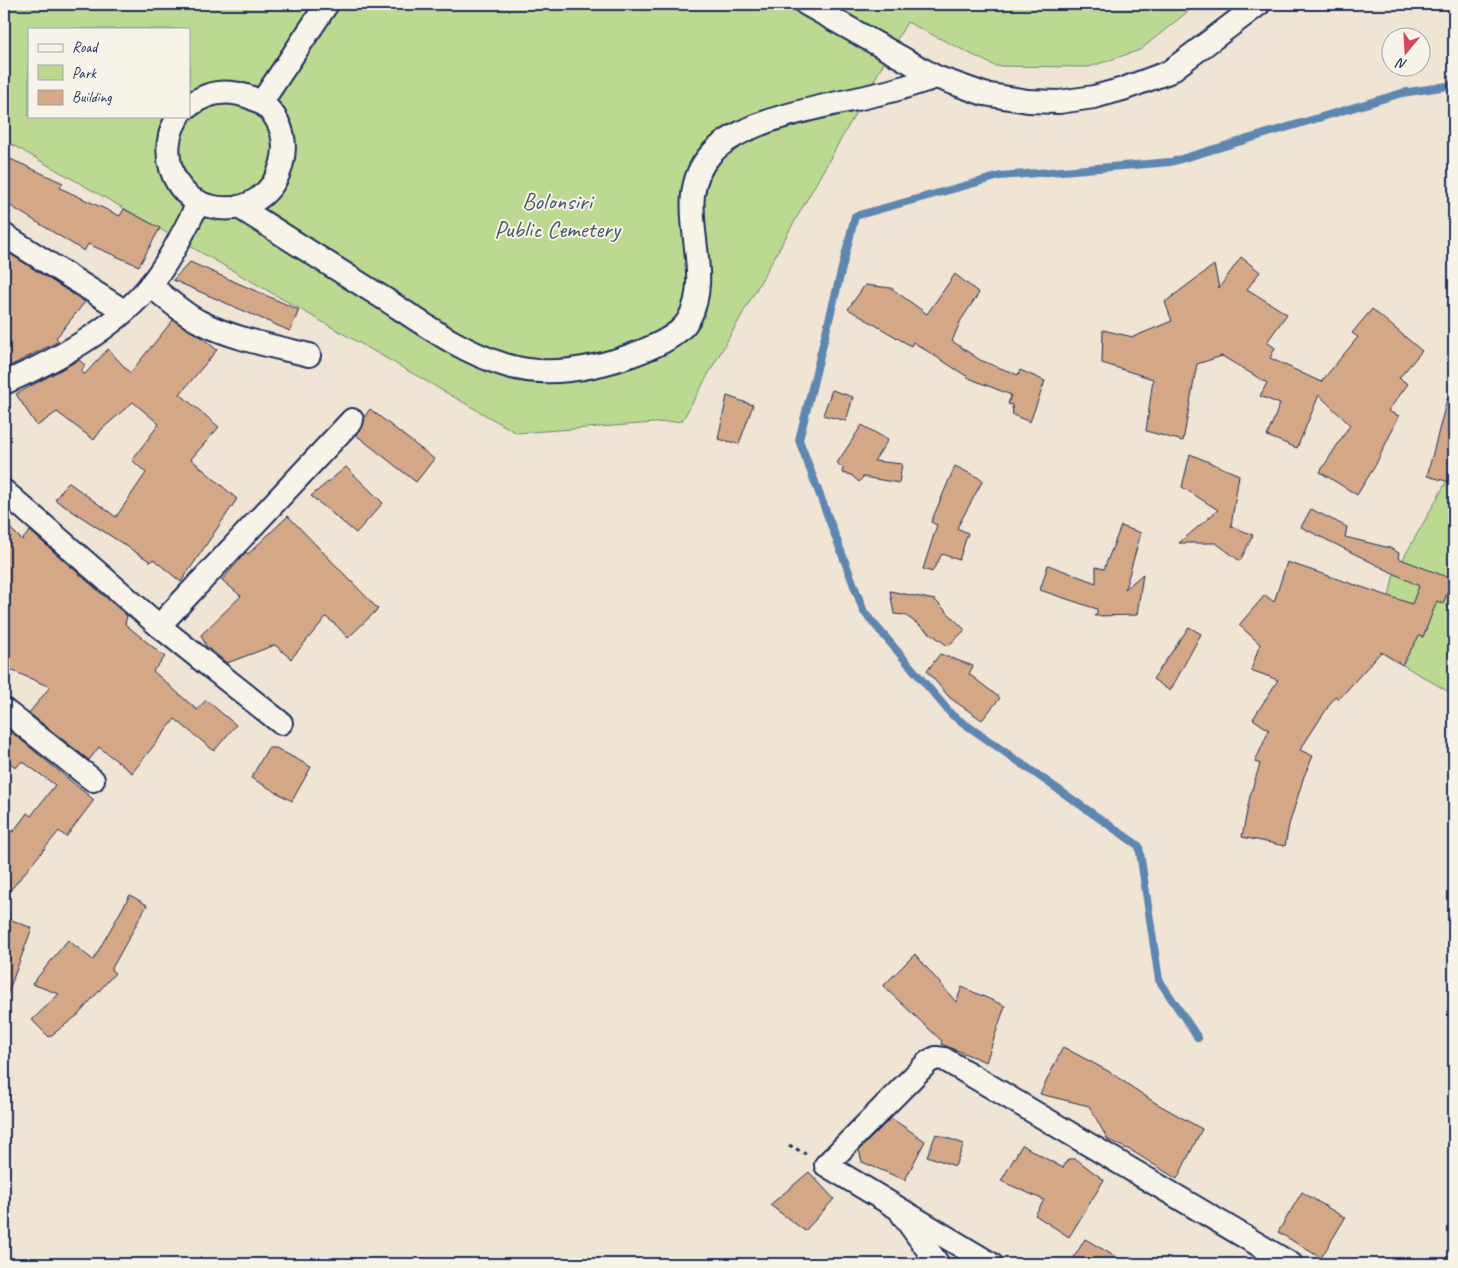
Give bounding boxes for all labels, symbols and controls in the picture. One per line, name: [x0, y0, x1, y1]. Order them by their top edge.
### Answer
legend: [28, 28, 190, 118]
north arrow: [1380, 28, 1430, 78]
text: Road: [72, 38, 99, 57]
text: N: [1393, 54, 1409, 73]
text: Park: [72, 64, 97, 83]
text: Building: [72, 88, 112, 107]
park label: Bolonsiri Public Cemetery: [494, 186, 622, 244]

